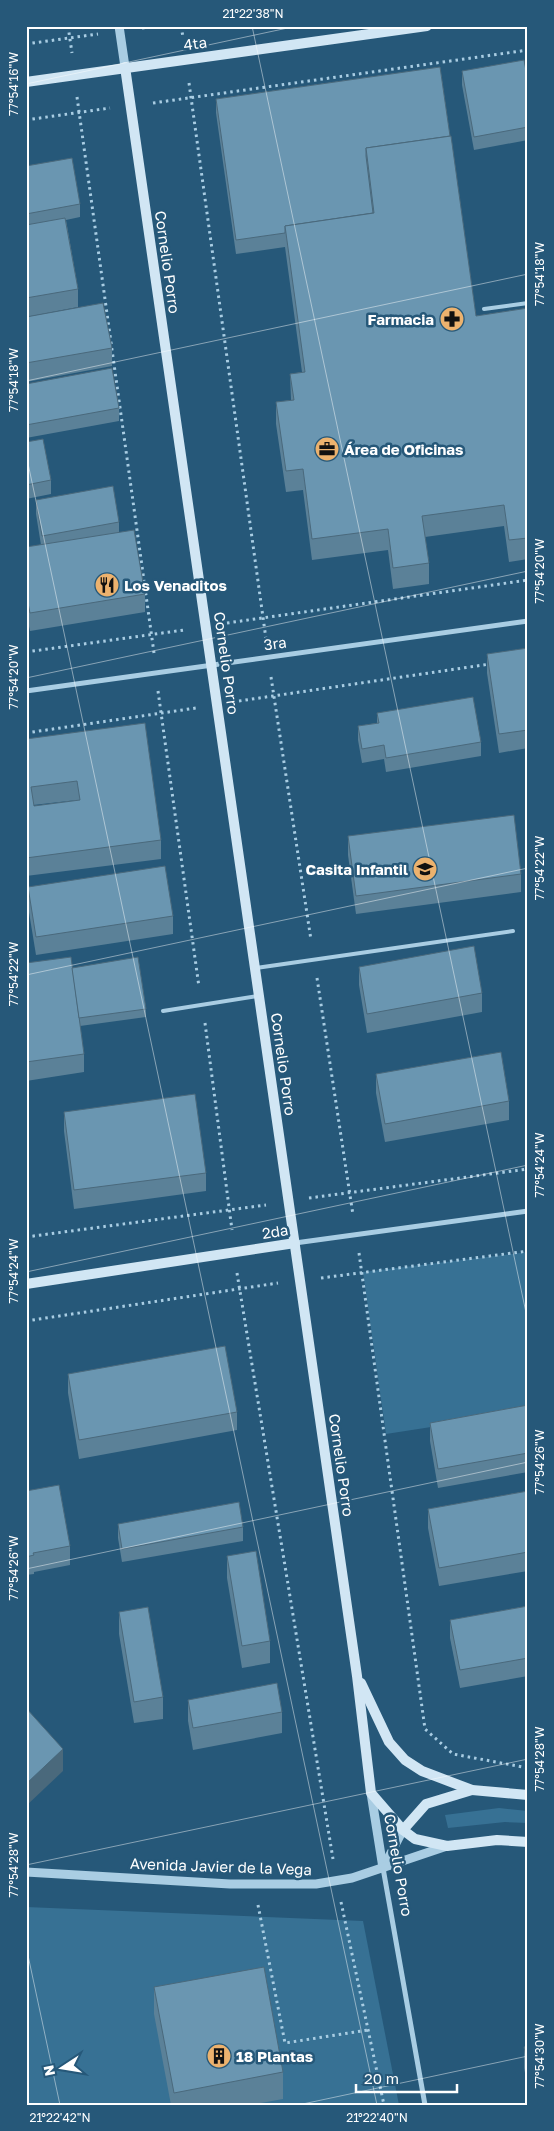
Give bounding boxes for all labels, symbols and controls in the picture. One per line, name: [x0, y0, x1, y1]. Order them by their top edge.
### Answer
text: 21°22'38"N: [222, 6, 284, 21]
street label: 4ta: [182, 32, 208, 54]
text: 77°54'16"W: [6, 52, 21, 116]
street label: Cornelio Porro: [152, 209, 184, 315]
text: 77°54'18"W: [532, 242, 547, 306]
pharmacy icon: Farmacia: [439, 306, 465, 332]
place label: Farmacia: [368, 310, 434, 328]
text: 77°54'18"W: [6, 348, 21, 412]
office icon: Área de Oficinas: [314, 436, 340, 462]
place label: Área de Oficinas: [344, 440, 463, 458]
text: 77°54'20"W: [532, 538, 547, 604]
restaurant icon: Los Venaditos: [94, 572, 120, 598]
place label: Los Venaditos: [124, 576, 227, 594]
street label: Cornelio Porro: [211, 610, 243, 716]
street label: 3ra: [262, 632, 288, 654]
text: 77°54'20"W: [6, 644, 21, 710]
text: 77°54'22"W: [532, 835, 547, 900]
school or university icon: Casita Infantil: [412, 856, 438, 882]
place label: Casita Infantil: [305, 860, 408, 878]
text: 77°54'22"W: [6, 941, 21, 1006]
street label: Cornelio Porro: [268, 1011, 300, 1117]
text: 77°54'24"W: [532, 1132, 547, 1198]
street label: 2da: [261, 1220, 289, 1242]
text: 77°54'24"W: [6, 1238, 21, 1304]
street label: Cornelio Porro: [326, 1412, 358, 1518]
text: 77°54'26"W: [532, 1429, 547, 1494]
text: 77°54'26"W: [6, 1535, 21, 1600]
text: 77°54'28"W: [532, 1726, 547, 1792]
street label: Cornelio Porro: [381, 1812, 417, 1918]
text: 77°54'28"W: [6, 1832, 21, 1898]
street label: Avenida Javier de la Vega: [130, 1854, 312, 1878]
text: 77°54'30"W: [532, 2023, 547, 2089]
building icon: 18 Plantas: [206, 2043, 232, 2069]
north arrow: [38, 2044, 88, 2094]
place label: 18 Plantas: [236, 2047, 313, 2065]
scale bar: [356, 2061, 458, 2093]
text: N: [39, 2064, 58, 2078]
text: 20 m: [364, 2069, 399, 2087]
text: 21°22'42"N: [29, 2110, 91, 2125]
text: 21°22'40"N: [346, 2110, 408, 2125]

